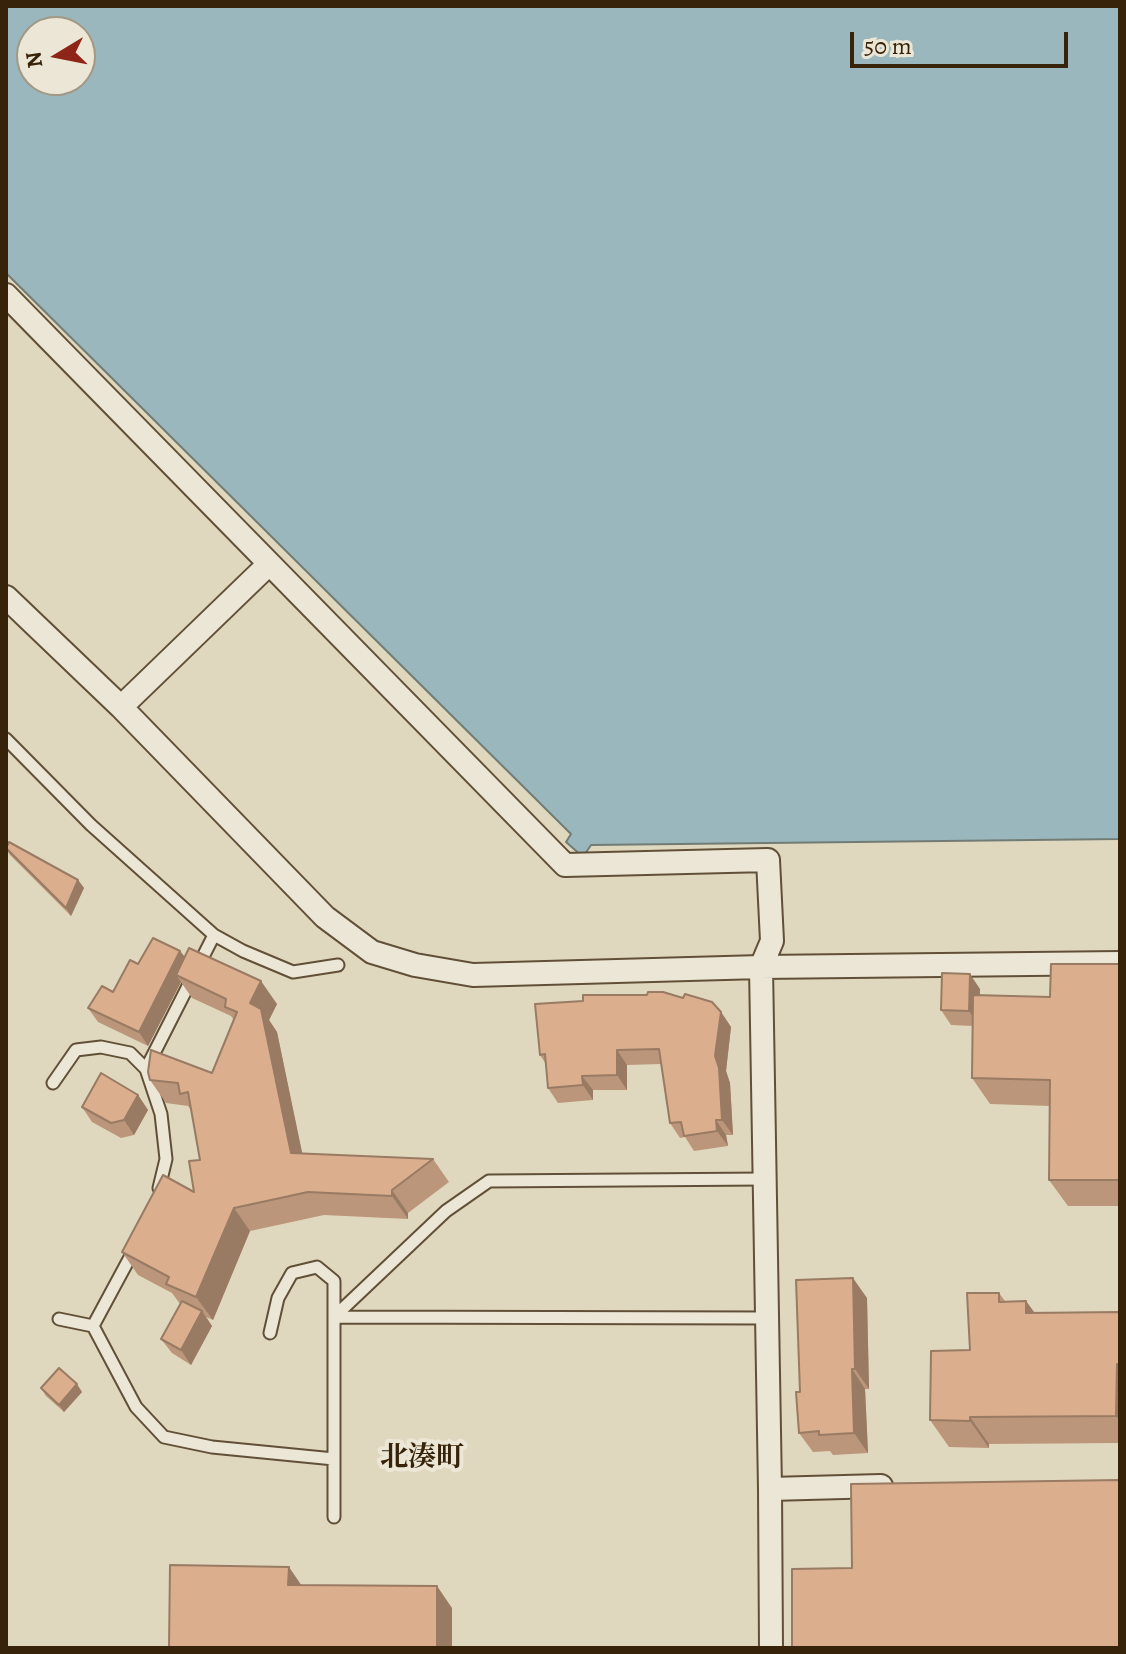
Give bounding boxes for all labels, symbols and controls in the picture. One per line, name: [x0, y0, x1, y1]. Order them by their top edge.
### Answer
north arrow: [16, 16, 96, 96]
scale bar: [854, 16, 1072, 66]
text: 50 m: [864, 30, 912, 62]
text: N: [18, 49, 50, 70]
district label: 北湊町: [380, 1442, 464, 1476]

